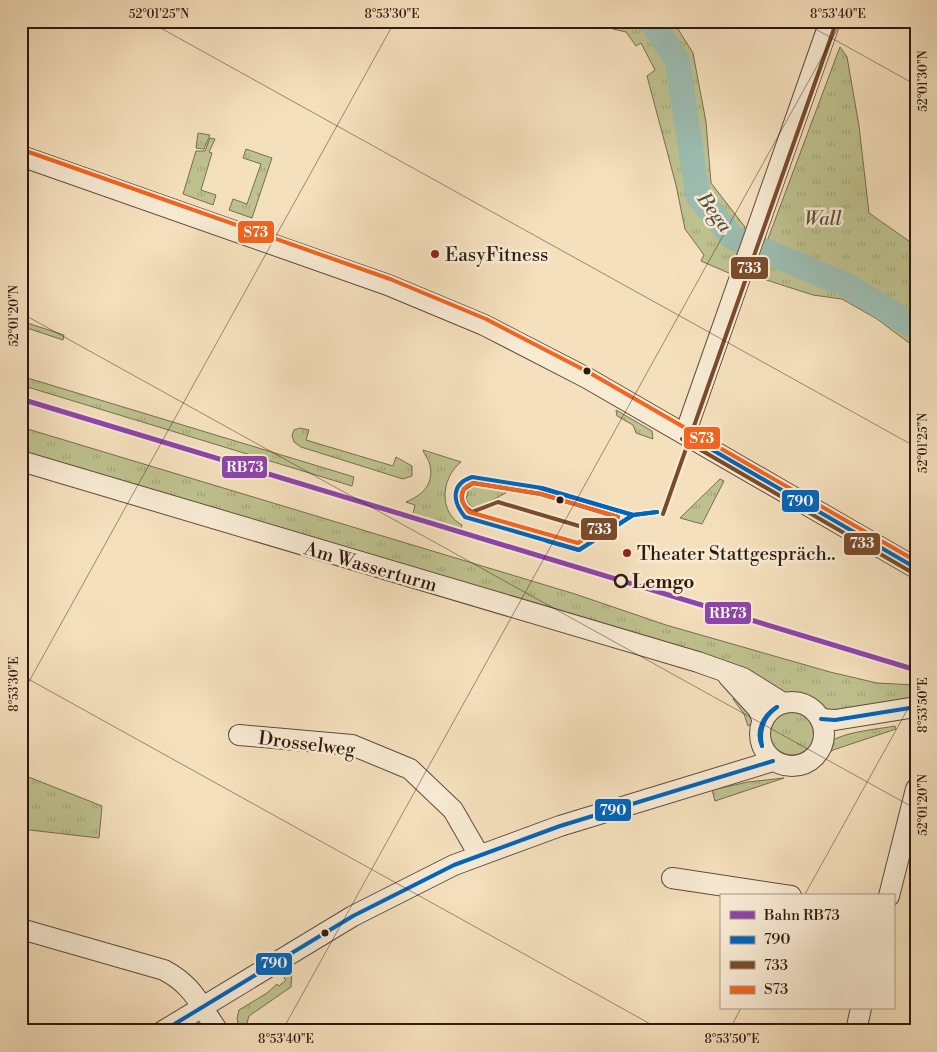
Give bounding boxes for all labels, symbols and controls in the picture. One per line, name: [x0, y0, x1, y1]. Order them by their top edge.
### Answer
text: 52°01'25"N: [129, 7, 189, 22]
text: 8°53'30"E: [364, 7, 420, 22]
text: 8°53'40"E: [810, 7, 866, 22]
text: 52°01'30"N: [916, 50, 931, 112]
water label: Bega: [690, 187, 737, 239]
park label: Wall: [804, 207, 842, 231]
line badge: S73: [237, 220, 275, 244]
text: S73: [244, 224, 268, 242]
place label: EasyFitness: [445, 243, 548, 267]
marker: EasyFitness: [429, 248, 441, 260]
line badge: 733: [730, 256, 769, 280]
text: 733: [737, 260, 761, 278]
text: 52°01'20"N: [7, 285, 22, 347]
unlabelled marker: [582, 366, 592, 376]
text: 52°01'25"N: [916, 413, 931, 473]
line badge: S73: [683, 426, 721, 450]
text: S73: [690, 430, 714, 448]
line badge: RB73: [221, 455, 268, 479]
text: RB73: [226, 459, 264, 477]
line badge: 790: [781, 489, 820, 513]
text: 790: [786, 493, 814, 511]
unlabelled marker: [555, 495, 565, 505]
line badge: 733: [580, 517, 618, 541]
text: 733: [587, 521, 611, 539]
line badge: 733: [843, 532, 881, 556]
text: 733: [850, 535, 874, 553]
street label: Am Wasserturm: [301, 536, 440, 597]
place label: Theater Stattgespräch..: [637, 542, 835, 566]
marker: Theater Stattgespräch..: [621, 547, 633, 559]
place label: Lemgo: [632, 570, 694, 594]
marker: Lemgo: [614, 574, 628, 588]
line badge: RB73: [704, 601, 752, 625]
text: RB73: [709, 605, 747, 623]
text: 8°53'30"E: [7, 656, 22, 712]
text: 8°53'50"E: [916, 677, 931, 733]
street label: Drosselweg: [257, 726, 357, 762]
text: 52°01'20"N: [916, 774, 931, 836]
line badge: 790: [594, 798, 632, 822]
text: 790: [599, 802, 627, 820]
legend: [720, 894, 894, 1010]
text: Bahn RB73: [763, 906, 840, 925]
unlabelled marker: [320, 928, 330, 938]
text: 790: [764, 930, 790, 949]
line badge: 790: [255, 952, 293, 976]
text: 790: [260, 955, 288, 973]
text: 733: [764, 956, 788, 975]
text: S73: [764, 980, 788, 999]
text: 8°53'40"E: [258, 1032, 314, 1047]
text: 8°53'50"E: [704, 1032, 760, 1047]

